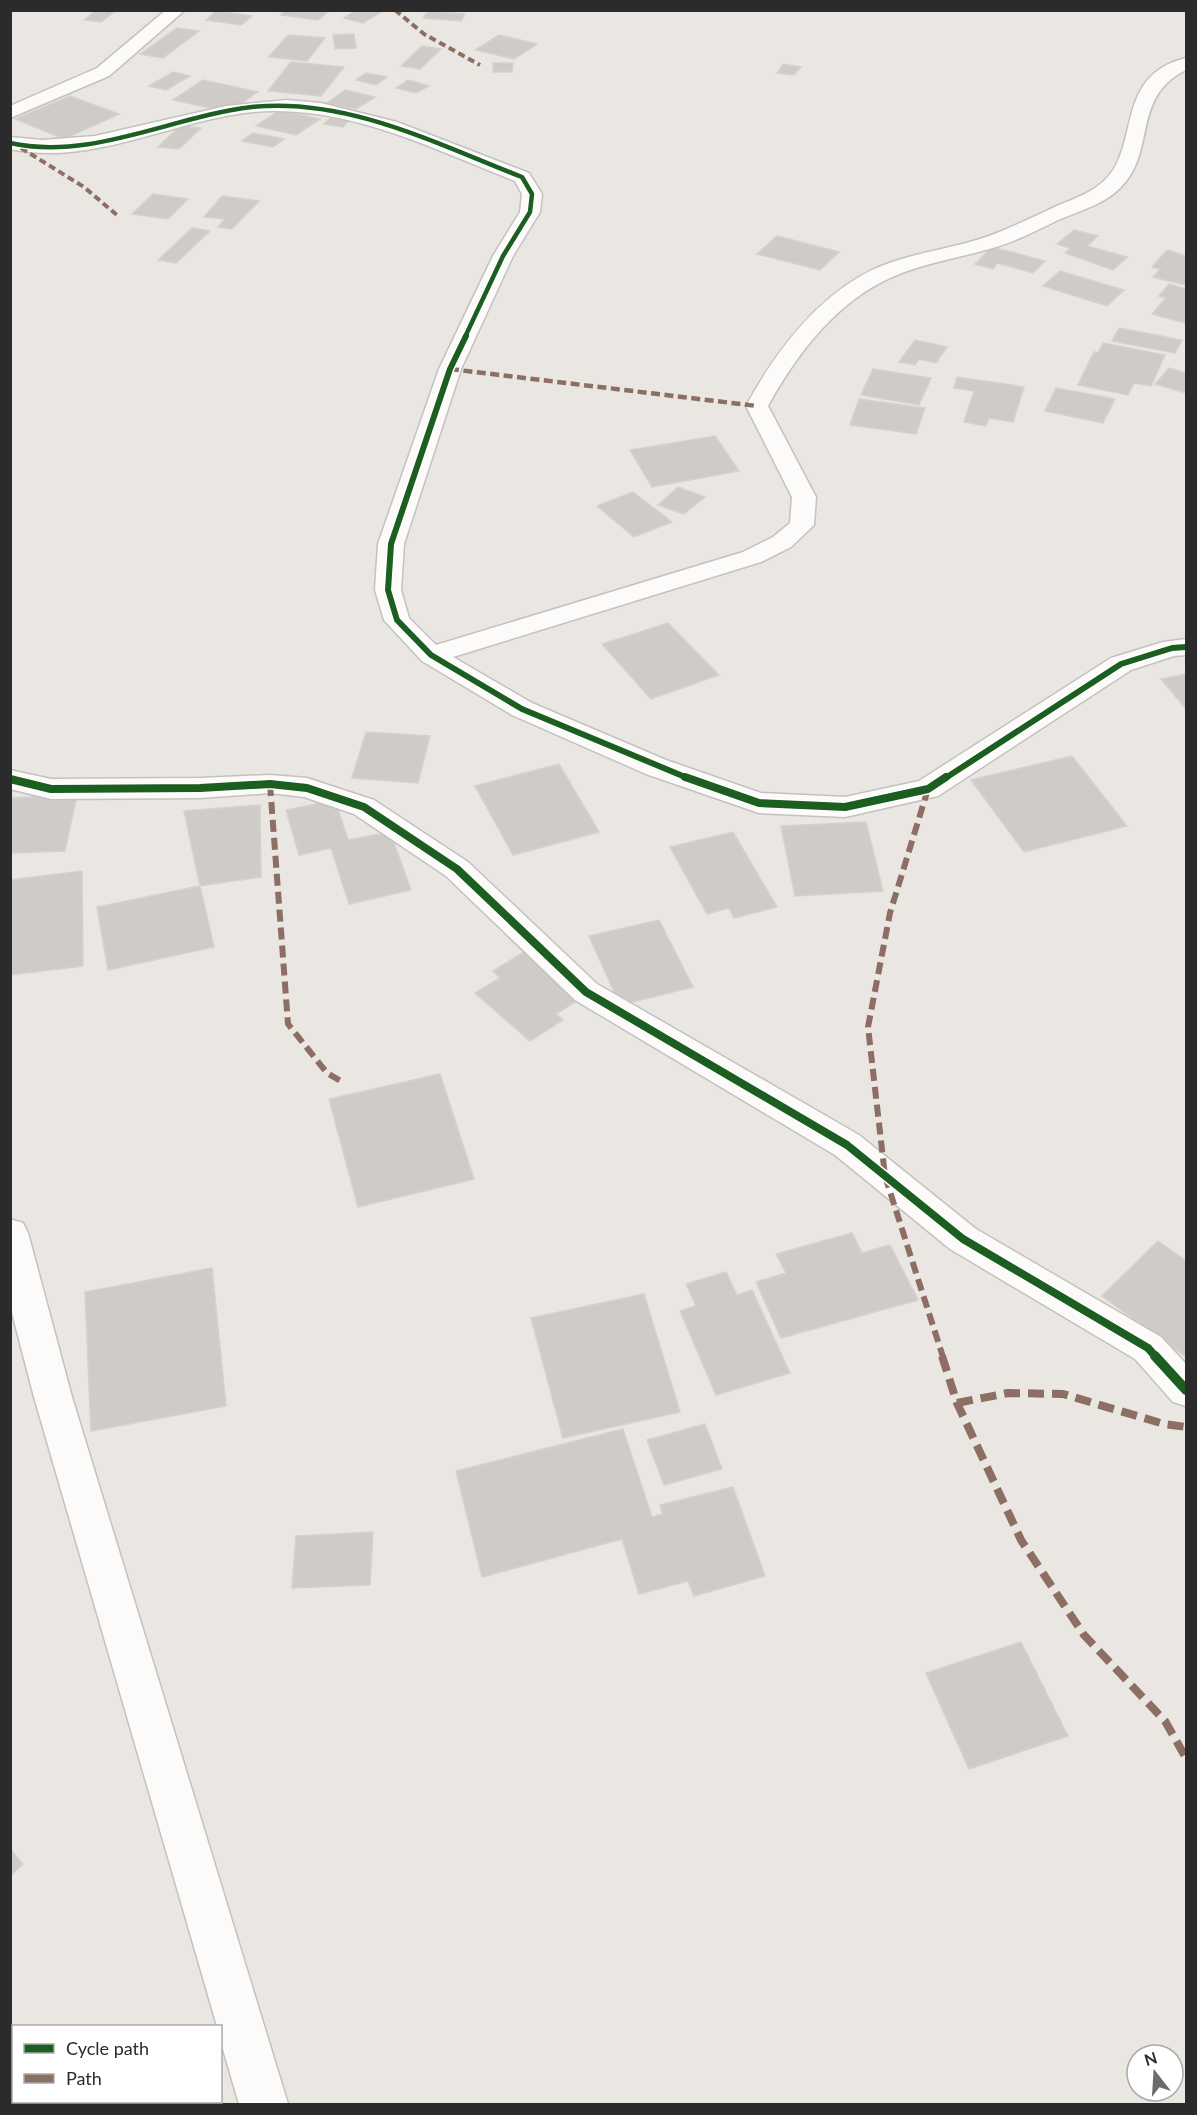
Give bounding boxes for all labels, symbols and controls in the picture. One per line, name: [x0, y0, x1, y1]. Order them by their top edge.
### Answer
legend: [12, 2025, 222, 2103]
text: Cycle path: [66, 2037, 149, 2059]
north arrow: [1125, 2043, 1185, 2103]
text: N: [1142, 2047, 1159, 2069]
text: Path: [66, 2067, 102, 2089]

